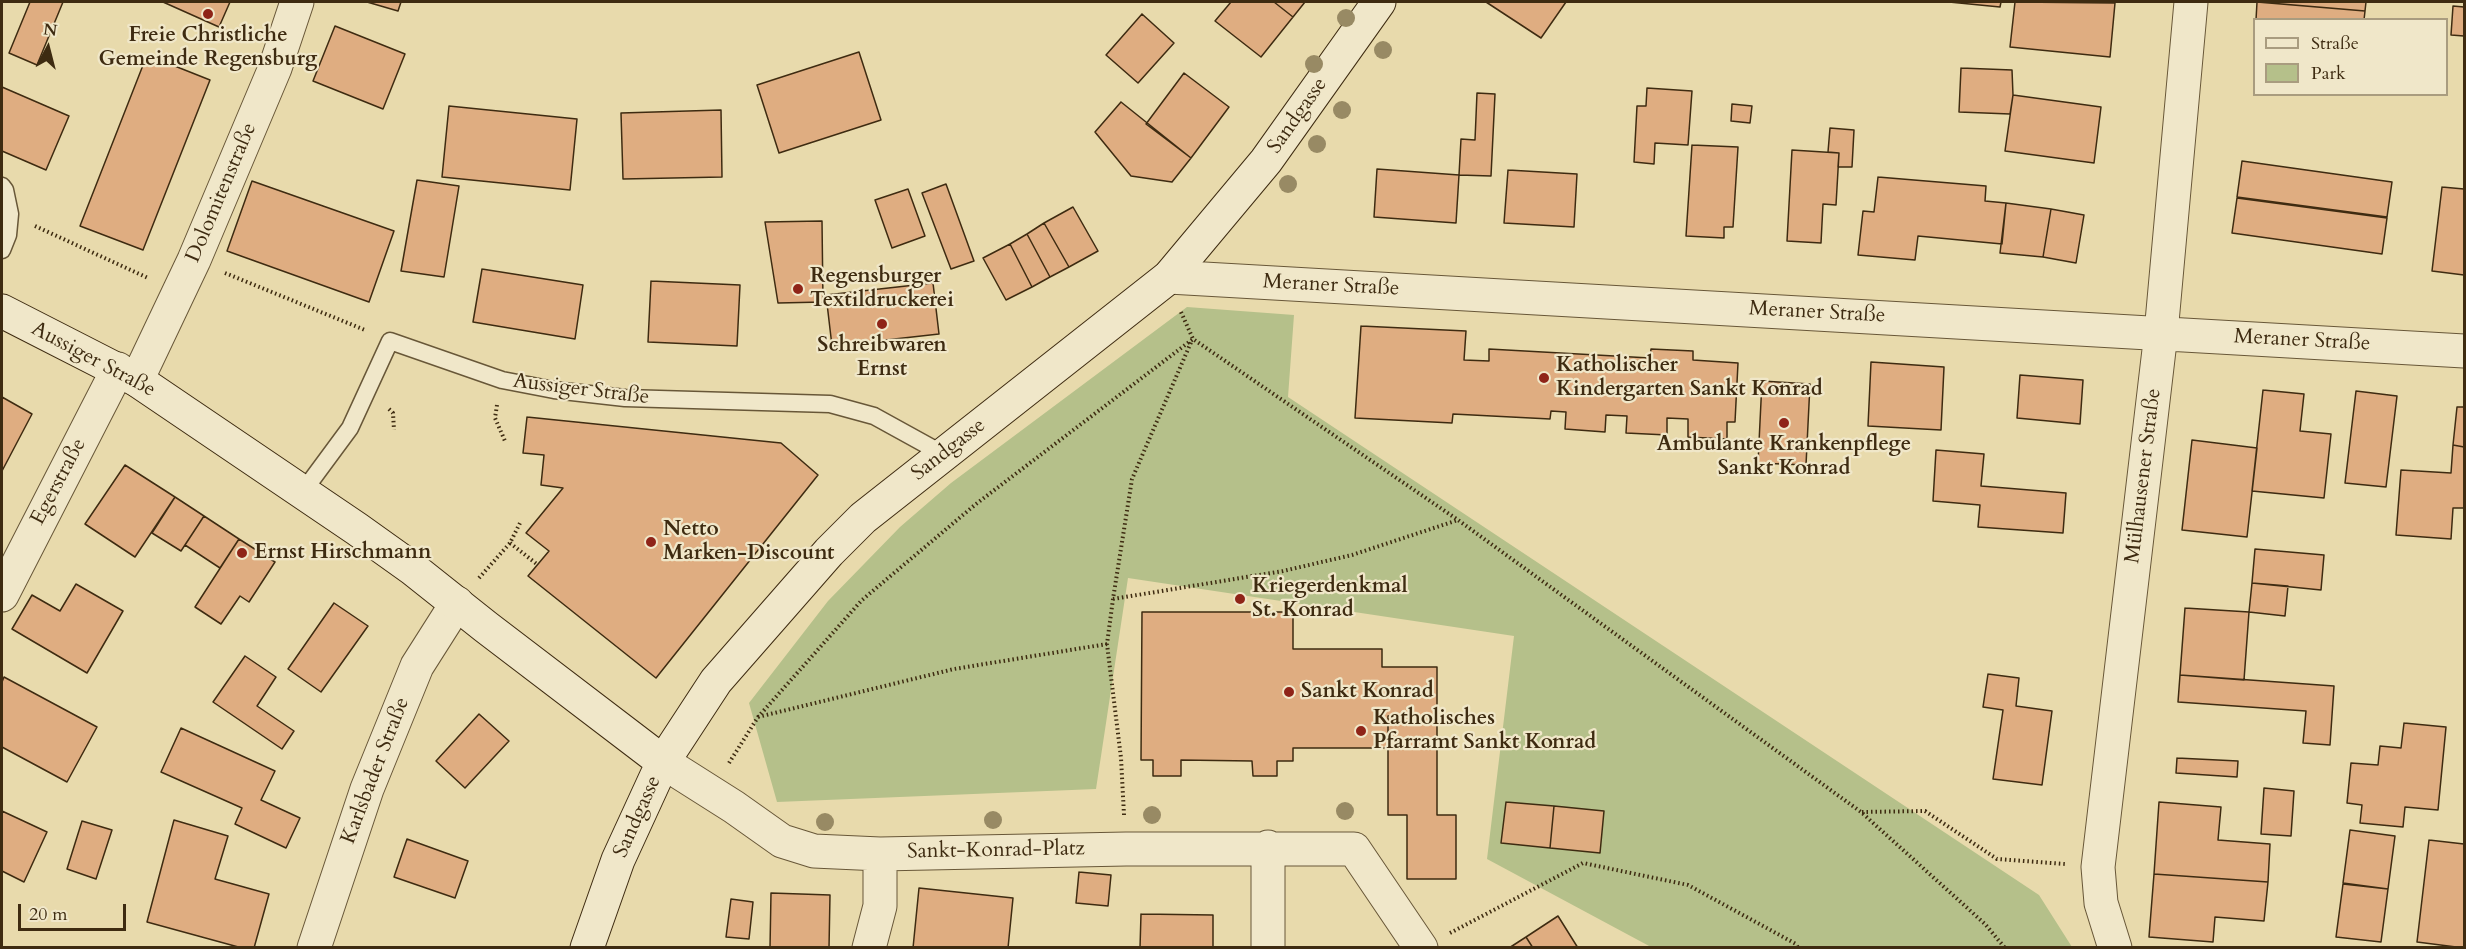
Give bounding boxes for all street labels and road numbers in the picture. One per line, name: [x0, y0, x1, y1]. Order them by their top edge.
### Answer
street label: Sandgasse: [1263, 73, 1333, 159]
street label: Dolomitenstraße: [181, 119, 263, 267]
street label: Meraner Straße: [1262, 270, 1400, 302]
street label: Meraner Straße: [1748, 297, 1886, 329]
street label: Aussiger Straße: [27, 317, 159, 403]
street label: Meraner Straße: [2233, 325, 2371, 357]
street label: Aussiger Straße: [511, 369, 651, 411]
street label: Mülhausener Straße: [2121, 387, 2167, 565]
street label: Sandgasse: [907, 413, 991, 487]
street label: Egerstraße: [26, 434, 92, 530]
street label: Karlsbader Straße: [336, 694, 416, 848]
street label: Sandgasse: [609, 772, 667, 862]
street label: Sankt-Konrad-Platz: [907, 837, 1085, 865]

